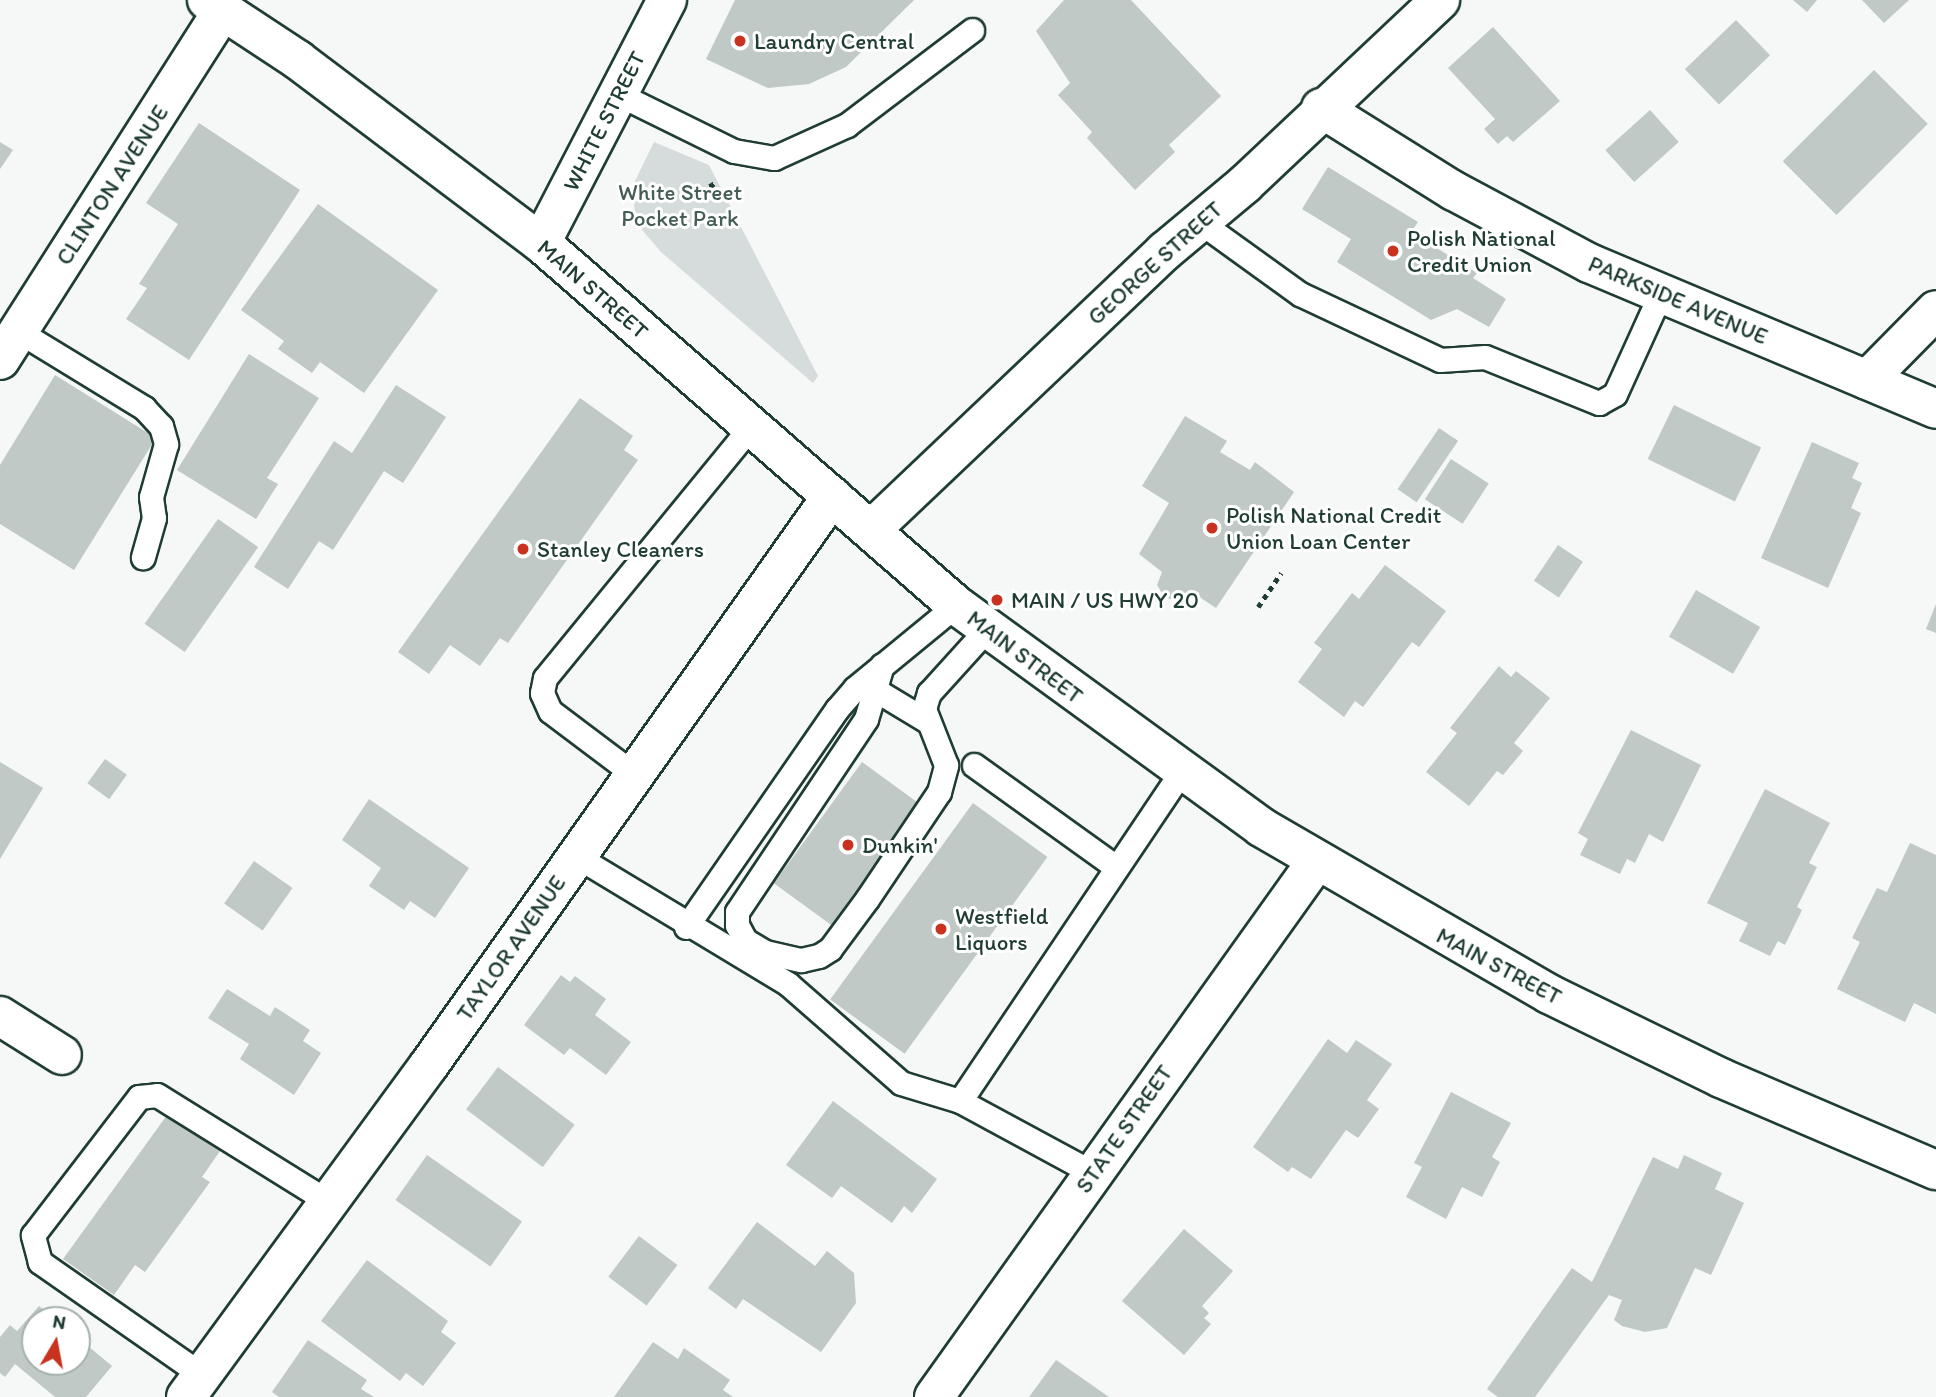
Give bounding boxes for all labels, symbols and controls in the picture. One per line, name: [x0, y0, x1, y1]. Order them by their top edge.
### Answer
place label: Laundry Central: [754, 27, 915, 55]
marker: Laundry Central: [732, 33, 748, 49]
street label: WHITE STREET: [557, 46, 651, 196]
street label: CLINTON AVENUE: [50, 100, 174, 270]
park label: White Street Pocket Park: [618, 178, 742, 232]
street label: GEORGE STREET: [1082, 195, 1228, 331]
place label: Polish National Credit Union: [1407, 224, 1556, 278]
street label: MAIN STREET: [532, 233, 654, 345]
marker: Polish National Credit Union: [1385, 243, 1401, 259]
street label: PARKSIDE AVENUE: [1585, 250, 1771, 350]
place label: Polish National Credit Union Loan Center: [1226, 501, 1441, 555]
marker: Polish National Credit Union Loan Center: [1204, 520, 1220, 536]
place label: Stanley Cleaners: [537, 535, 703, 563]
marker: Stanley Cleaners: [515, 541, 531, 557]
place label: MAIN / US HWY 20: [1011, 586, 1199, 614]
marker: MAIN / US HWY 20: [989, 592, 1005, 608]
street label: MAIN STREET: [962, 604, 1088, 710]
place label: Dunkin': [862, 831, 938, 859]
marker: Dunkin': [840, 837, 856, 853]
street label: TAYLOR AVENUE: [451, 870, 571, 1026]
place label: Westfield Liquors: [955, 902, 1048, 956]
marker: Westfield Liquors: [933, 921, 949, 937]
street label: MAIN STREET: [1432, 921, 1566, 1011]
street label: STATE STREET: [1070, 1060, 1178, 1198]
north arrow: [21, 1306, 91, 1376]
text: N: [51, 1309, 68, 1334]

